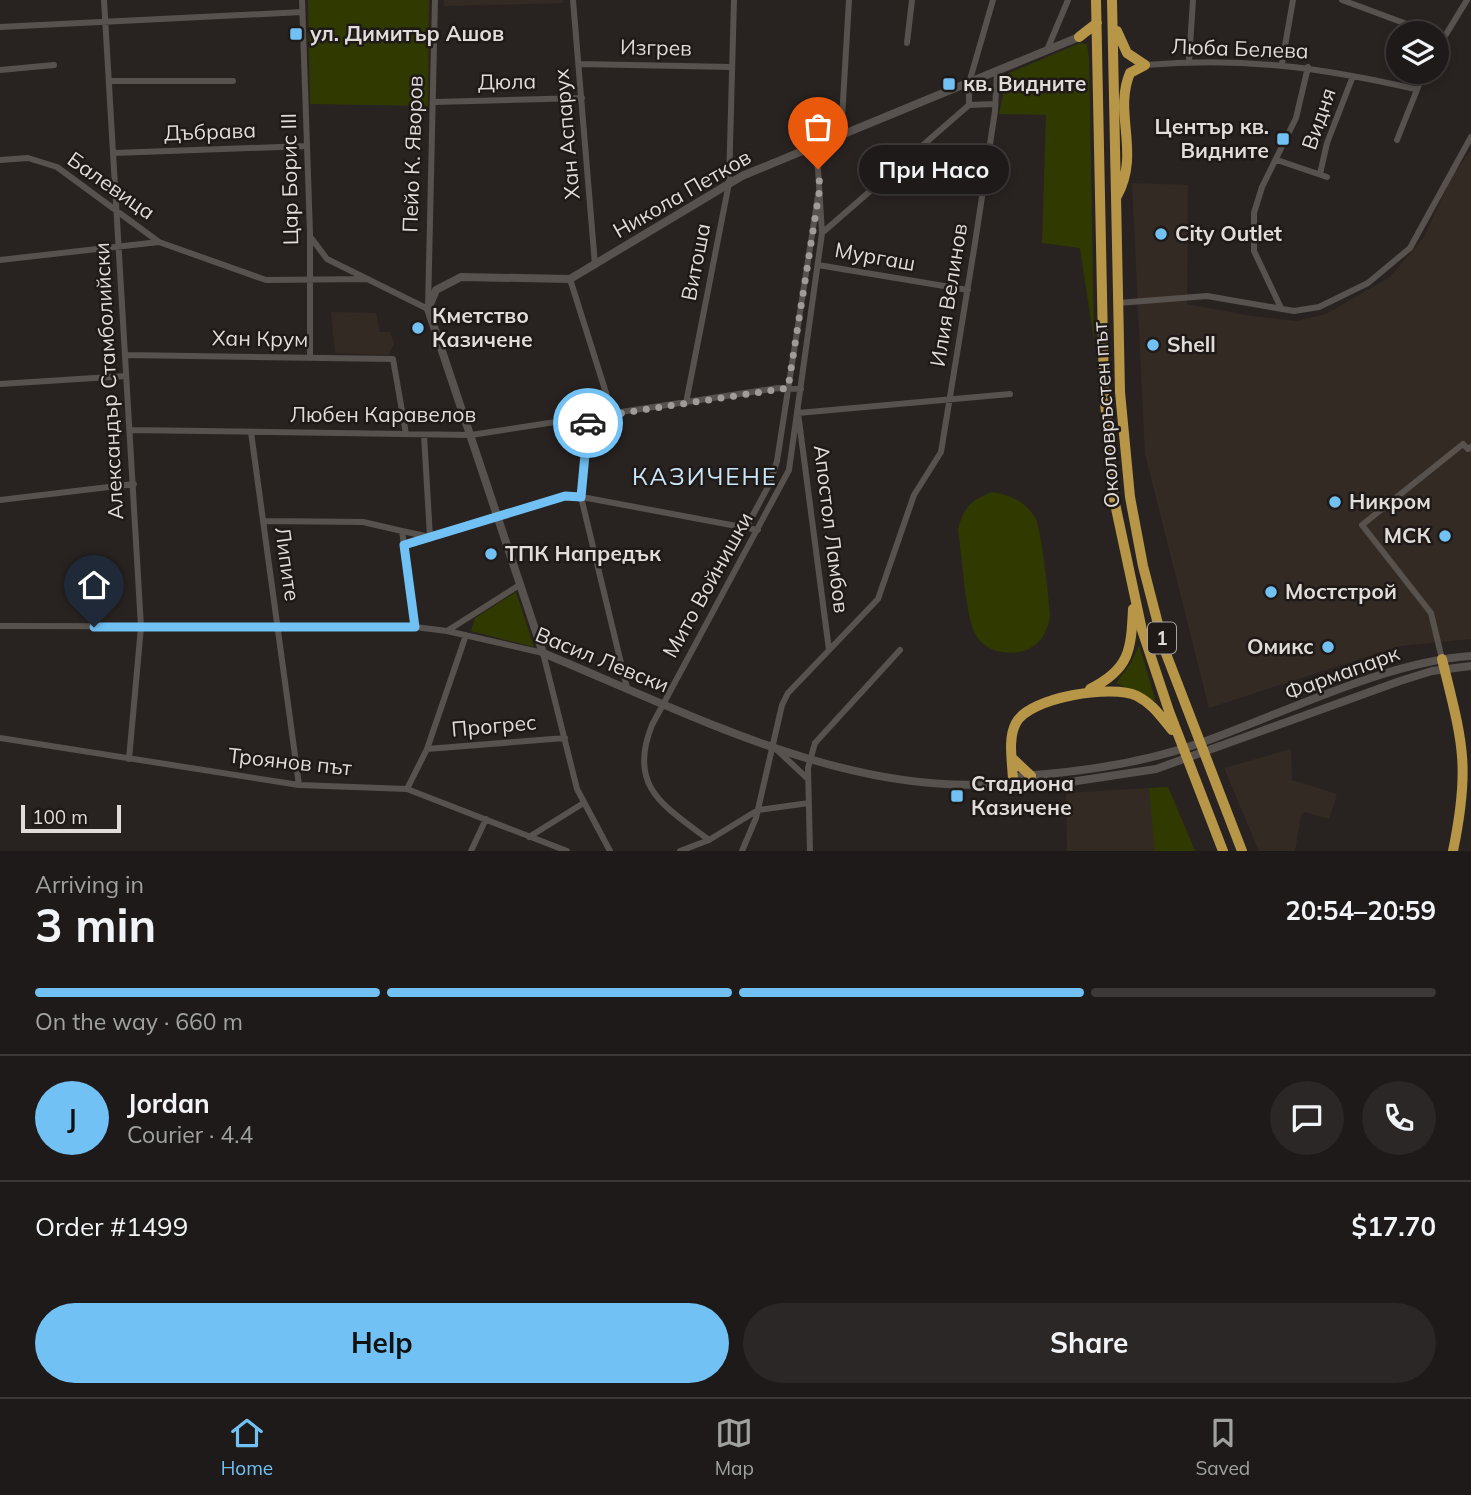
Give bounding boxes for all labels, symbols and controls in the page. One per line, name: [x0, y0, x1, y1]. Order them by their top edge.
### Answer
place label: ул. Димитър Ашов: [310, 20, 504, 46]
map controls: [1386, 21, 1449, 84]
button: layers: [1386, 21, 1449, 84]
marker: ул. Димитър Ашов: [288, 26, 304, 42]
street label: Изгрев: [620, 33, 692, 61]
street label: Люба Белева: [1171, 33, 1309, 63]
street label: Дюла: [478, 67, 536, 95]
street label: Хан Аспарух: [547, 67, 585, 201]
place label: кв. Видните: [963, 70, 1087, 96]
street label: Пейо К. Яворов: [396, 75, 428, 233]
marker: кв. Видните: [941, 76, 957, 92]
street label: Видня: [1295, 84, 1341, 153]
pin: [788, 97, 848, 169]
icon: bag: [799, 108, 837, 146]
street label: Цар Борис III: [275, 113, 303, 245]
place label: Център кв. Видните: [1155, 113, 1269, 163]
street label: Дъбрава: [163, 116, 257, 146]
marker: Център кв. Видните: [1275, 131, 1291, 147]
street label: Никола Петков: [608, 143, 755, 243]
callout: При Насо: [860, 144, 1010, 194]
street label: Балевица: [63, 146, 160, 225]
text: При Насо: [878, 155, 990, 184]
place label: City Outlet: [1175, 220, 1282, 246]
street label: Витоша: [675, 221, 715, 303]
street label: Илия Велинов: [924, 221, 972, 368]
marker: City Outlet: [1153, 226, 1169, 242]
street label: Мургаш: [833, 236, 918, 276]
street label: Александър Стамболийски: [88, 242, 128, 520]
place label: Кметство Казичене: [432, 302, 533, 352]
marker: Кметство Казичене: [410, 320, 426, 336]
street label: Околовръстен път: [1086, 321, 1124, 509]
street label: Хан Крум: [212, 324, 308, 352]
place label: Shell: [1167, 331, 1216, 357]
marker: Shell: [1145, 337, 1161, 353]
courier: [553, 388, 623, 458]
street label: Любен Каравелов: [290, 401, 476, 427]
icon: car: [569, 404, 607, 442]
street label: Апостол Ламбов: [809, 443, 855, 614]
district label: КАЗИЧЕНЕ: [632, 461, 778, 491]
place label: Никром: [1349, 488, 1431, 514]
marker: Никром: [1327, 494, 1343, 510]
street label: Мито Войнишки: [656, 507, 758, 662]
place label: МСК: [1384, 522, 1431, 548]
street label: Липите: [270, 525, 306, 603]
marker: МСК: [1437, 528, 1453, 544]
place label: ТПК Напредък: [505, 540, 662, 566]
marker: ТПК Напредък: [483, 546, 499, 562]
pin: [64, 555, 124, 627]
icon: home: [75, 566, 113, 604]
place label: Мостстрой: [1285, 578, 1397, 604]
marker: Мостстрой: [1263, 584, 1279, 600]
street label: Васил Левски: [532, 620, 673, 698]
road number: 1: [1148, 622, 1176, 653]
place label: Омикс: [1247, 633, 1314, 659]
street label: Фармапарк: [1281, 639, 1403, 705]
marker: Омикс: [1320, 639, 1336, 655]
street label: Прогрес: [450, 708, 538, 742]
street label: Троянов път: [227, 742, 354, 780]
place label: Стадиона Казичене: [971, 770, 1074, 820]
marker: Стадиона Казичене: [949, 788, 965, 804]
scale bar: [21, 802, 121, 834]
text: 100 m: [32, 805, 88, 829]
text: Arriving in: [35, 870, 144, 899]
text: 20:54–20:59: [1285, 894, 1436, 927]
text: 3 min: [35, 896, 156, 954]
text: On the way · 660 m: [35, 1007, 243, 1036]
button: chat: [1270, 1081, 1344, 1155]
button: phone: [1362, 1081, 1436, 1155]
text: Jordan: [127, 1087, 210, 1120]
text: J: [67, 1102, 77, 1135]
text: Courier · 4.4: [127, 1120, 253, 1149]
text: Order #1499: [35, 1210, 188, 1243]
text: $17.70: [1352, 1210, 1436, 1243]
button: Help: [35, 1303, 729, 1383]
button: Share: [743, 1303, 1436, 1383]
tab: Home: [221, 1414, 273, 1480]
tab: Map: [715, 1414, 754, 1480]
tab: Saved: [1195, 1414, 1250, 1480]

